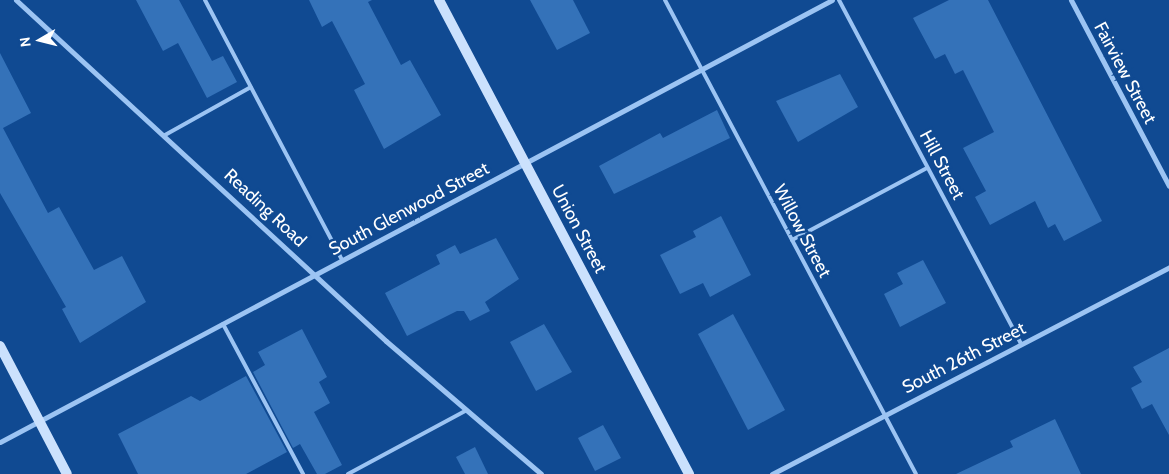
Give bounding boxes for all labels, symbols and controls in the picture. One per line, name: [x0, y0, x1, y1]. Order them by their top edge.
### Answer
north arrow: [15, 15, 65, 65]
street label: Fairview Street: [1089, 19, 1161, 127]
text: N: [16, 36, 35, 48]
street label: Hill Street: [915, 127, 969, 203]
street label: South Glenwood Street: [325, 158, 493, 260]
street label: Reading Road: [219, 165, 311, 251]
street label: Union Street: [547, 181, 611, 277]
street label: Willow Street: [768, 181, 836, 281]
street label: South 26th Street: [899, 318, 1029, 398]

